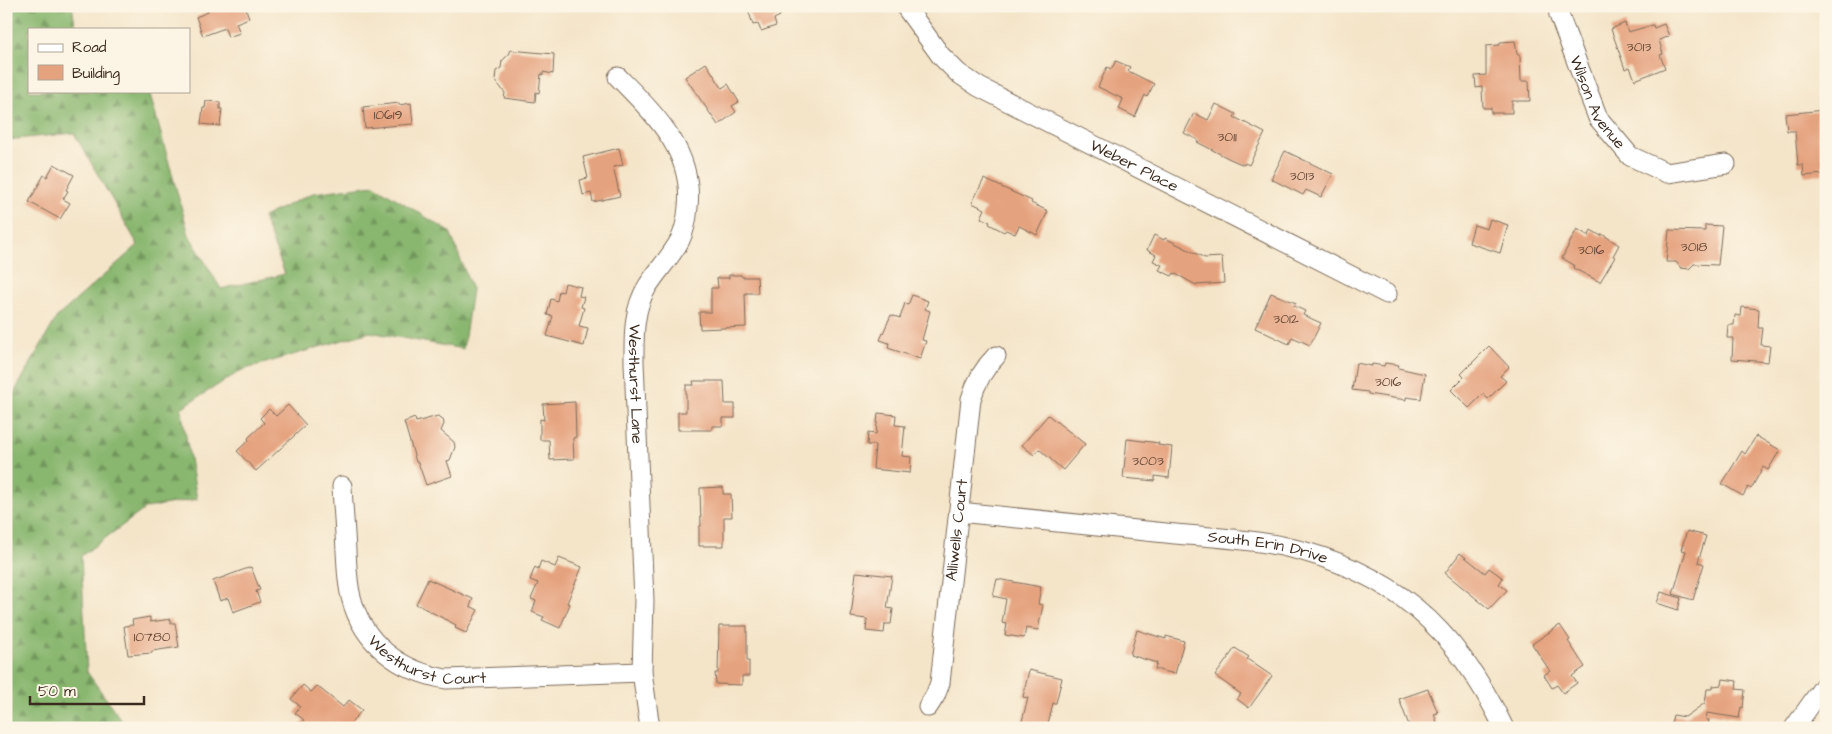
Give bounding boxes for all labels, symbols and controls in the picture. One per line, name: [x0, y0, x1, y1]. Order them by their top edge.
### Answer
legend: [28, 28, 190, 92]
text: Road: [72, 37, 107, 58]
house number: 3013: [1627, 37, 1651, 57]
street label: Wilson Avenue: [1564, 52, 1631, 154]
text: Building: [72, 63, 120, 85]
house number: 10619: [373, 105, 403, 125]
house number: 3011: [1217, 127, 1237, 147]
street label: Weber Place: [1086, 134, 1182, 198]
house number: 3013: [1290, 166, 1314, 186]
house number: 3018: [1681, 237, 1707, 257]
house number: 3016: [1578, 240, 1604, 260]
house number: 3012: [1273, 309, 1299, 329]
street label: Westhurst Lane: [623, 323, 648, 445]
house number: 3016: [1375, 372, 1401, 392]
house number: 3003: [1132, 451, 1164, 471]
street label: Alliwells Court: [940, 477, 973, 582]
street label: South Erin Drive: [1207, 526, 1331, 569]
house number: 10780: [133, 627, 171, 647]
street label: Westhurst Court: [363, 630, 487, 690]
scale bar: [30, 674, 144, 706]
text: 50 m: [38, 681, 76, 702]

